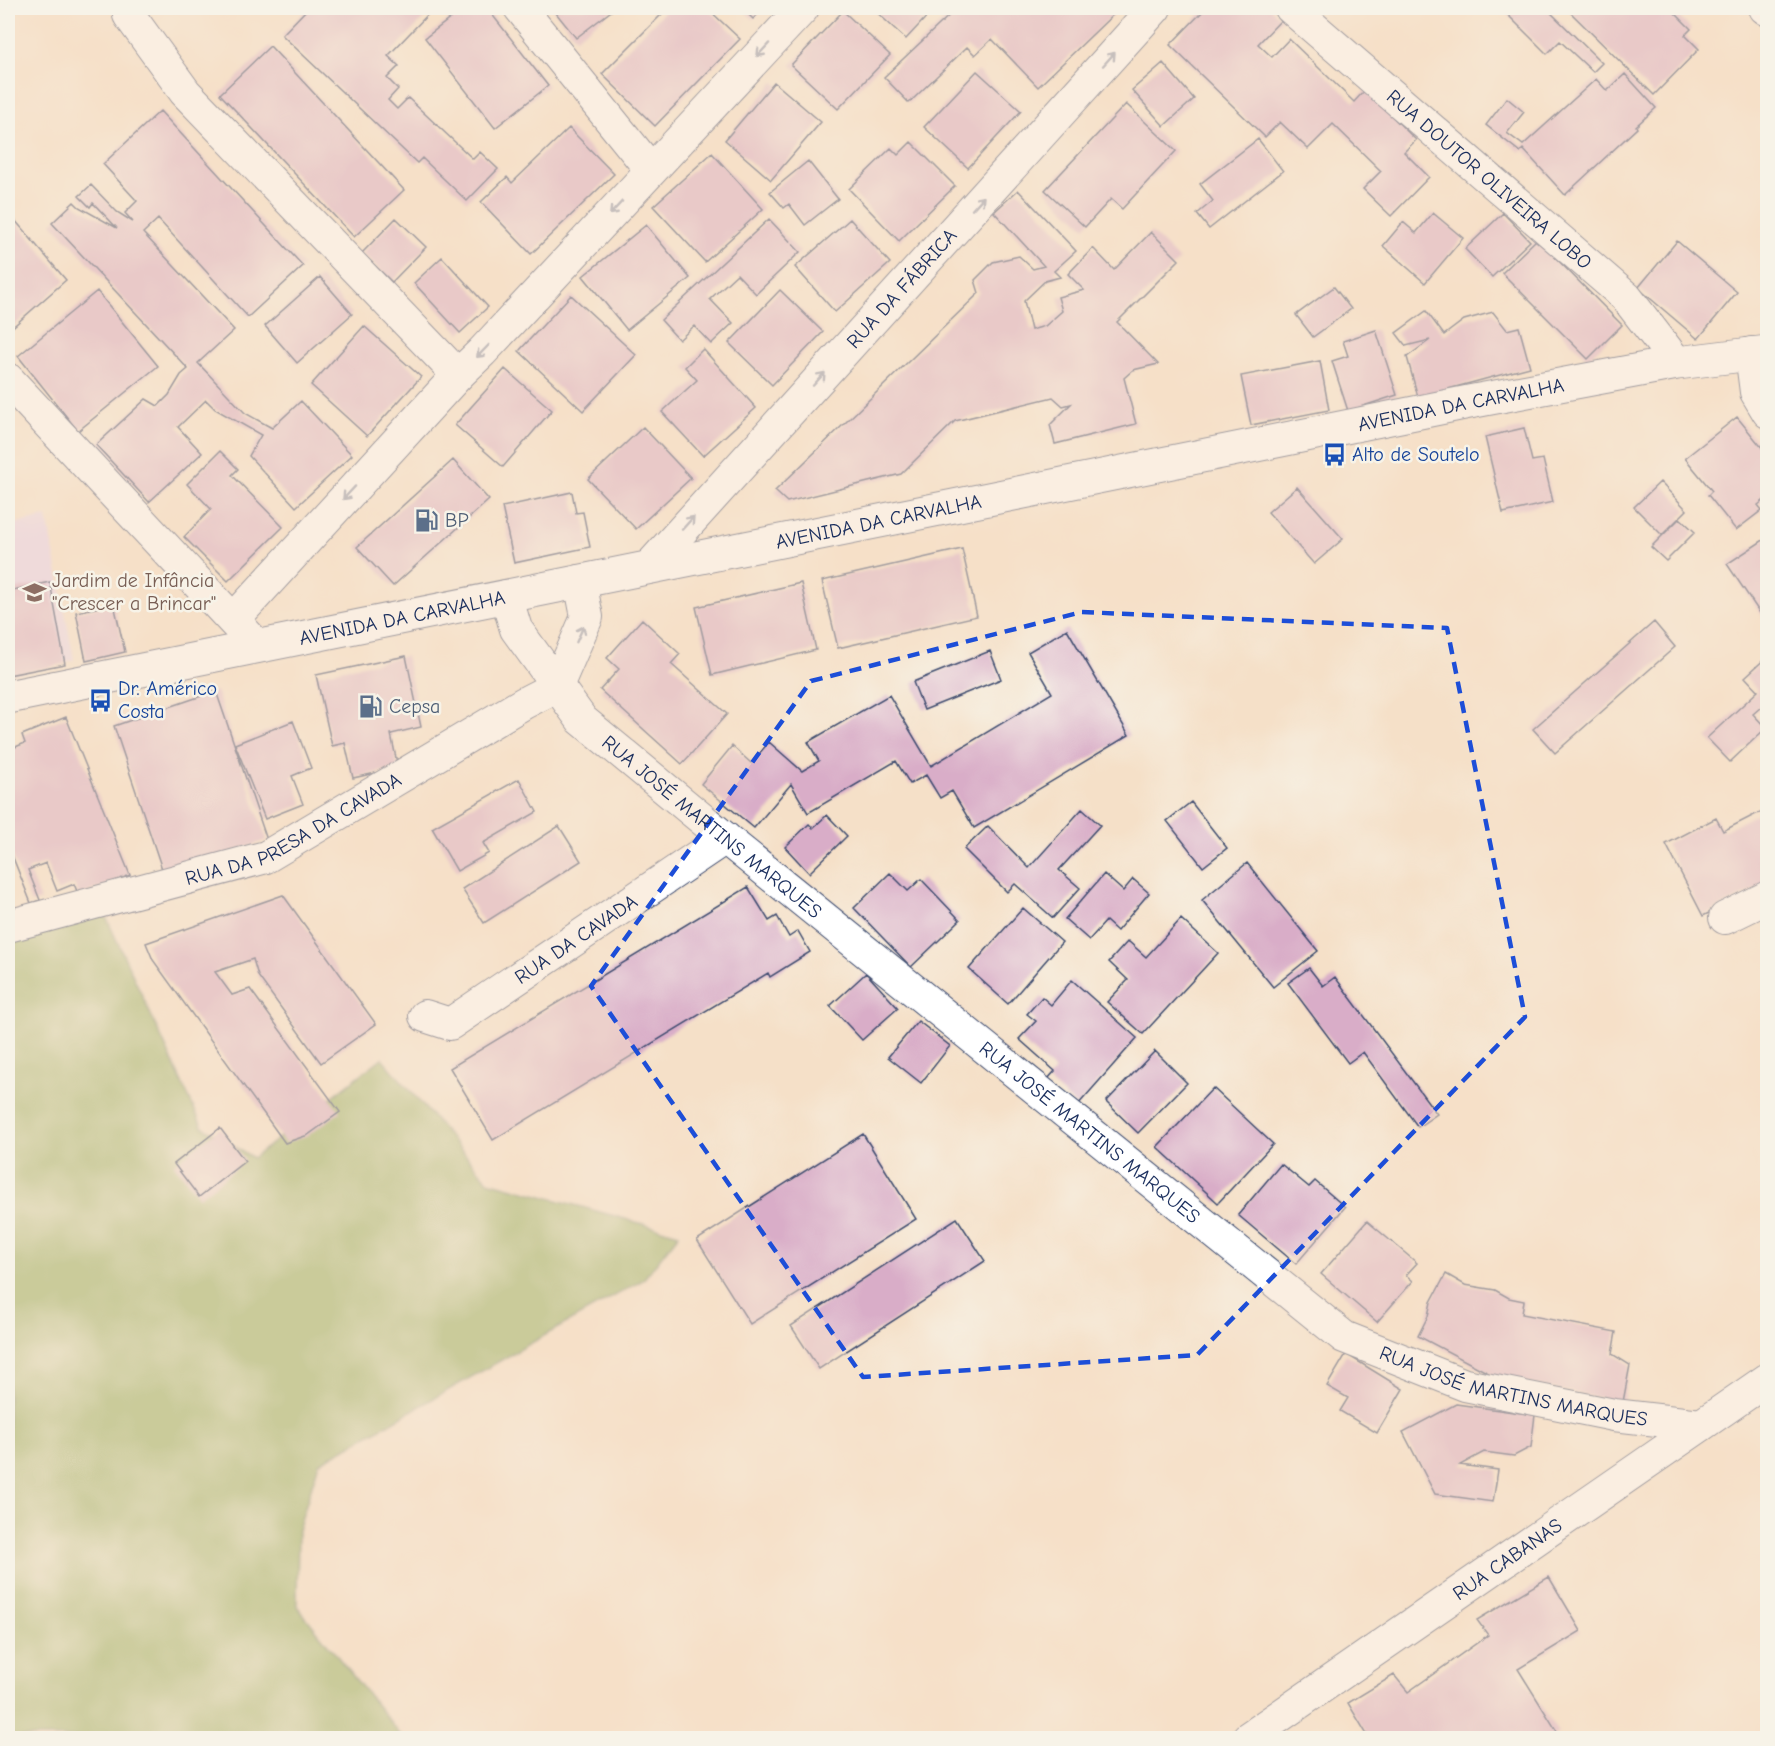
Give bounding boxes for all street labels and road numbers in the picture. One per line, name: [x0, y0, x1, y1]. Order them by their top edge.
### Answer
street label: RUA DOUTOR OLIVEIRA LOBO: [1382, 85, 1596, 274]
street label: RUA DA FÁBRICA: [842, 224, 962, 353]
street label: AVENIDA DA CARVALHA: [1356, 373, 1566, 436]
street label: AVENIDA DA CARVALHA: [774, 490, 984, 554]
street label: AVENIDA DA CARVALHA: [297, 586, 507, 650]
street label: RUA JOSÉ MARTINS MARQUES: [597, 731, 826, 923]
street label: RUA DA PRESA DA CAVADA: [183, 768, 406, 890]
street label: RUA DA CAVADA: [510, 890, 642, 989]
street label: RUA JOSÉ MARTINS MARQUES: [975, 1037, 1204, 1228]
street label: RUA JOSÉ MARTINS MARQUES: [1376, 1341, 1649, 1431]
street label: RUA CABANAS: [1448, 1514, 1567, 1605]

